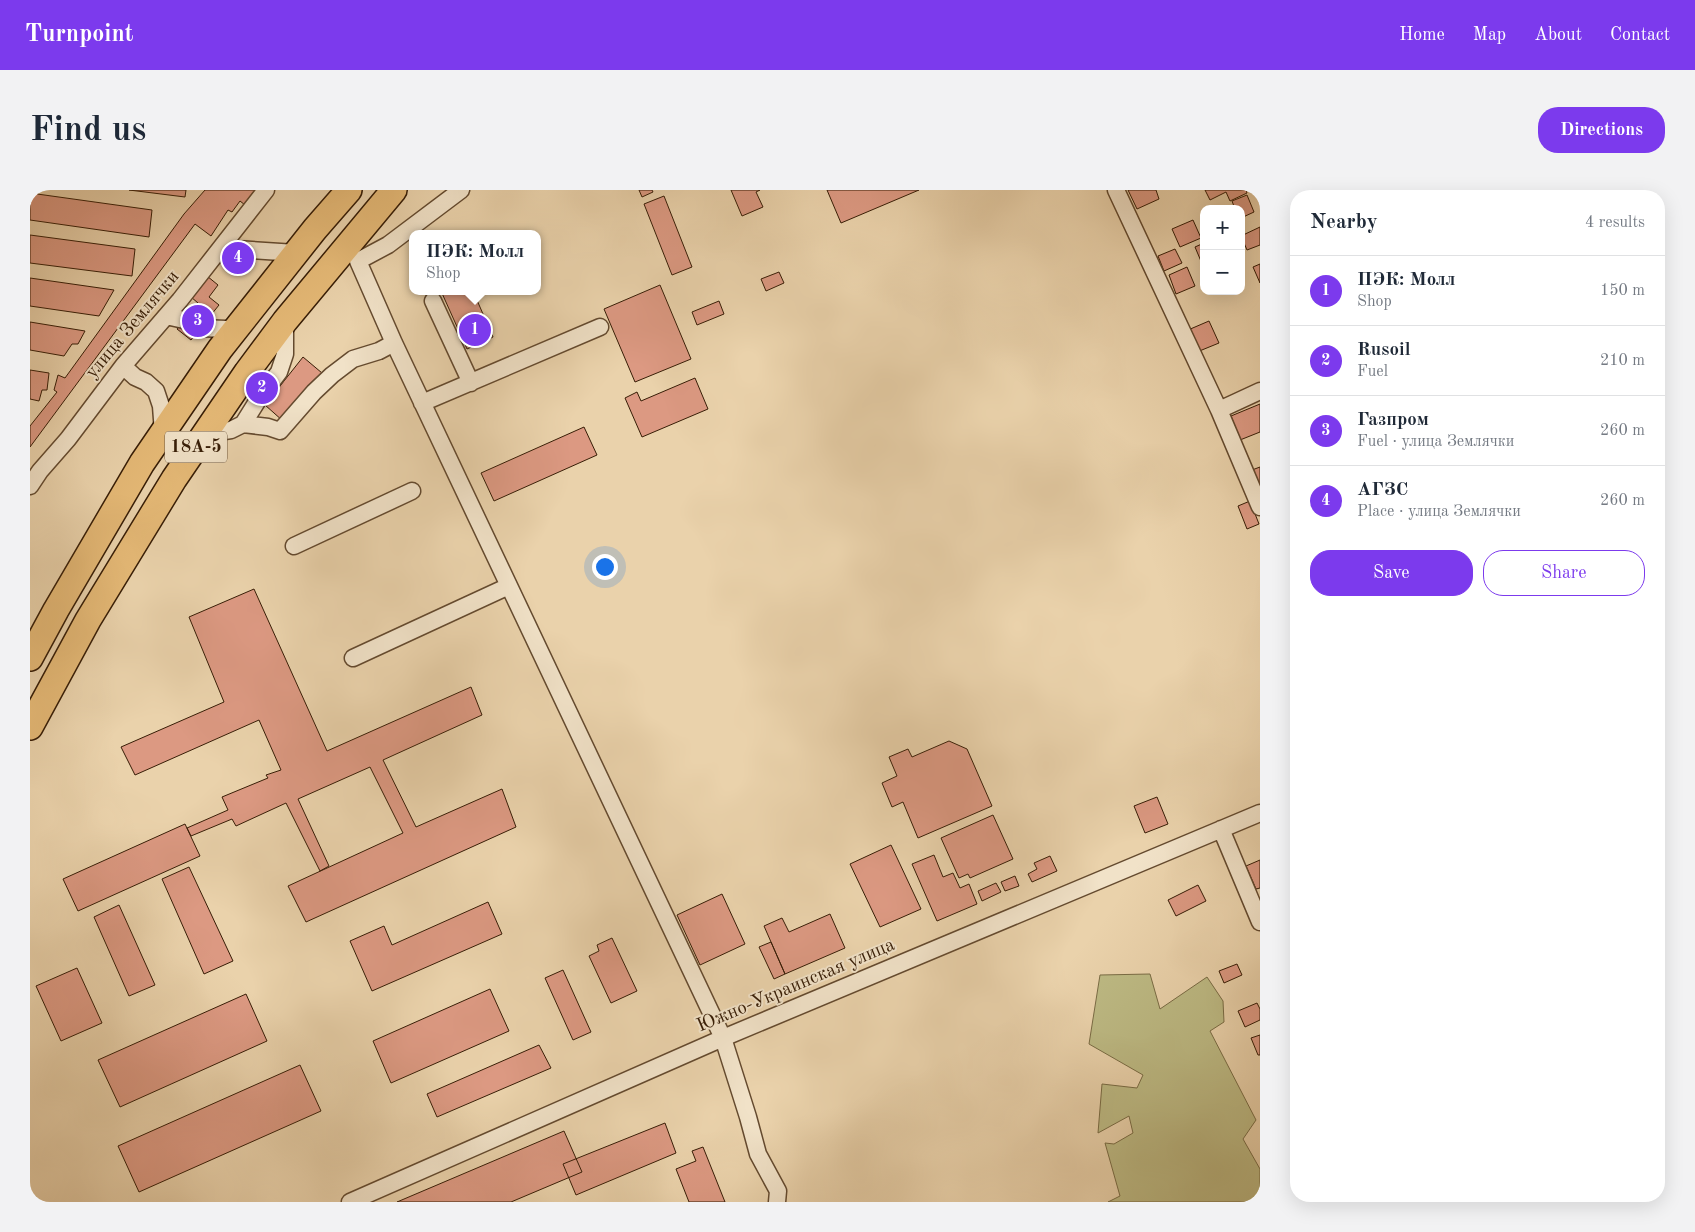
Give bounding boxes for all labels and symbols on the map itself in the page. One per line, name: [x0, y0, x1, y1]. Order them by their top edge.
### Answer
pin: 4: [222, 239, 254, 277]
street label: улица Землячки: [83, 267, 183, 383]
pin: 3: [182, 302, 214, 340]
pin: 1: [459, 311, 491, 349]
pin: 2: [246, 369, 278, 407]
road number: 18А-5: [165, 432, 227, 462]
your location: [592, 554, 618, 580]
street label: Южно-Украинская улица: [694, 935, 898, 1036]

